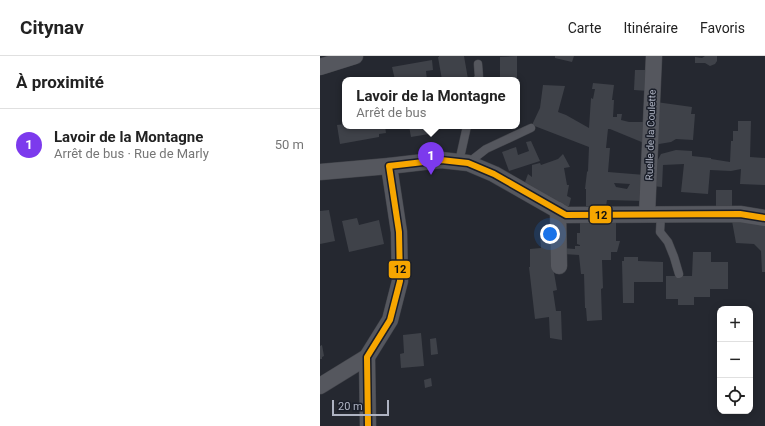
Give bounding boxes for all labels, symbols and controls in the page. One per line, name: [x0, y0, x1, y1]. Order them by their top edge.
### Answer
text: Citynav: [20, 16, 84, 39]
text: Carte: [568, 20, 601, 36]
text: Itinéraire: [623, 20, 678, 36]
text: Favoris: [700, 20, 745, 36]
text: À proximité: [16, 72, 104, 92]
popup: [342, 77, 520, 129]
text: Lavoir de la Montagne: [356, 87, 506, 105]
street label: Ruelle de la Coulette: [643, 90, 658, 181]
text: Arrêt de bus: [356, 105, 426, 120]
text: Lavoir de la Montagne: [54, 128, 203, 146]
text: 1: [25, 137, 33, 152]
text: 50 m: [275, 137, 304, 152]
pin: 1: [418, 142, 444, 175]
text: Arrêt de bus · Rue de Marly: [54, 146, 209, 161]
line badge: 12: [589, 205, 612, 224]
text: 12: [595, 209, 607, 222]
your location: [540, 224, 560, 244]
line badge: 12: [388, 260, 411, 279]
text: 12: [394, 263, 406, 276]
map controls: [717, 306, 753, 414]
button: +: [717, 306, 753, 342]
button: −: [717, 342, 753, 378]
button: locate: [717, 378, 753, 414]
scale bar: [332, 398, 389, 417]
text: 20 m: [338, 400, 363, 413]

